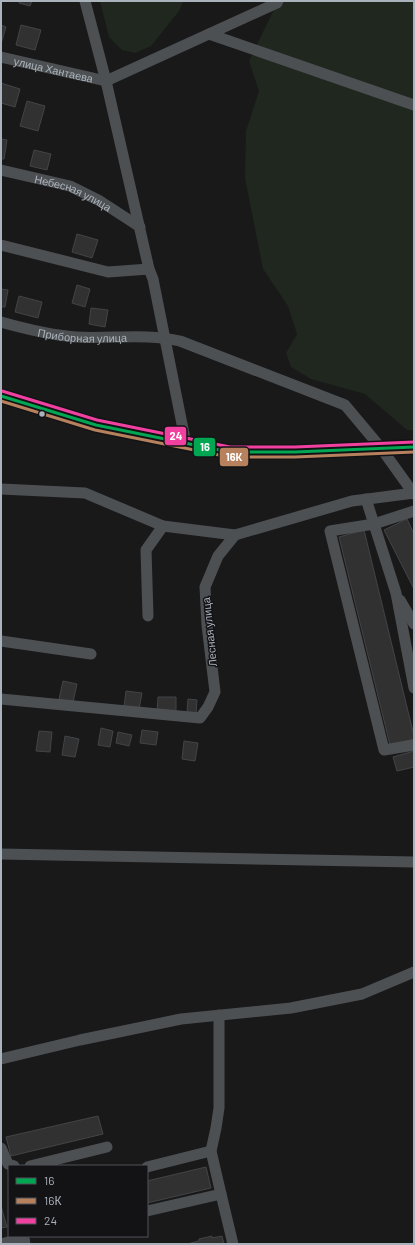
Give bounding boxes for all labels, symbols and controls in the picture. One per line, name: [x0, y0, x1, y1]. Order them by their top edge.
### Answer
street label: улица Хантаева: [13, 54, 95, 85]
street label: Небесная улица: [33, 172, 115, 214]
street label: Приборная улица: [37, 325, 128, 344]
unlabelled marker: [37, 409, 47, 419]
line badge: 24: [164, 426, 187, 446]
text: 24: [170, 429, 183, 442]
line badge: 16: [193, 437, 216, 457]
text: 16: [200, 440, 210, 453]
line badge: 16К: [219, 447, 249, 467]
text: 16К: [226, 450, 243, 463]
street label: Лесная улица: [199, 596, 219, 667]
legend: [8, 1165, 148, 1237]
text: 16: [44, 1173, 54, 1187]
text: 16К: [44, 1193, 61, 1207]
text: 24: [44, 1213, 57, 1227]

